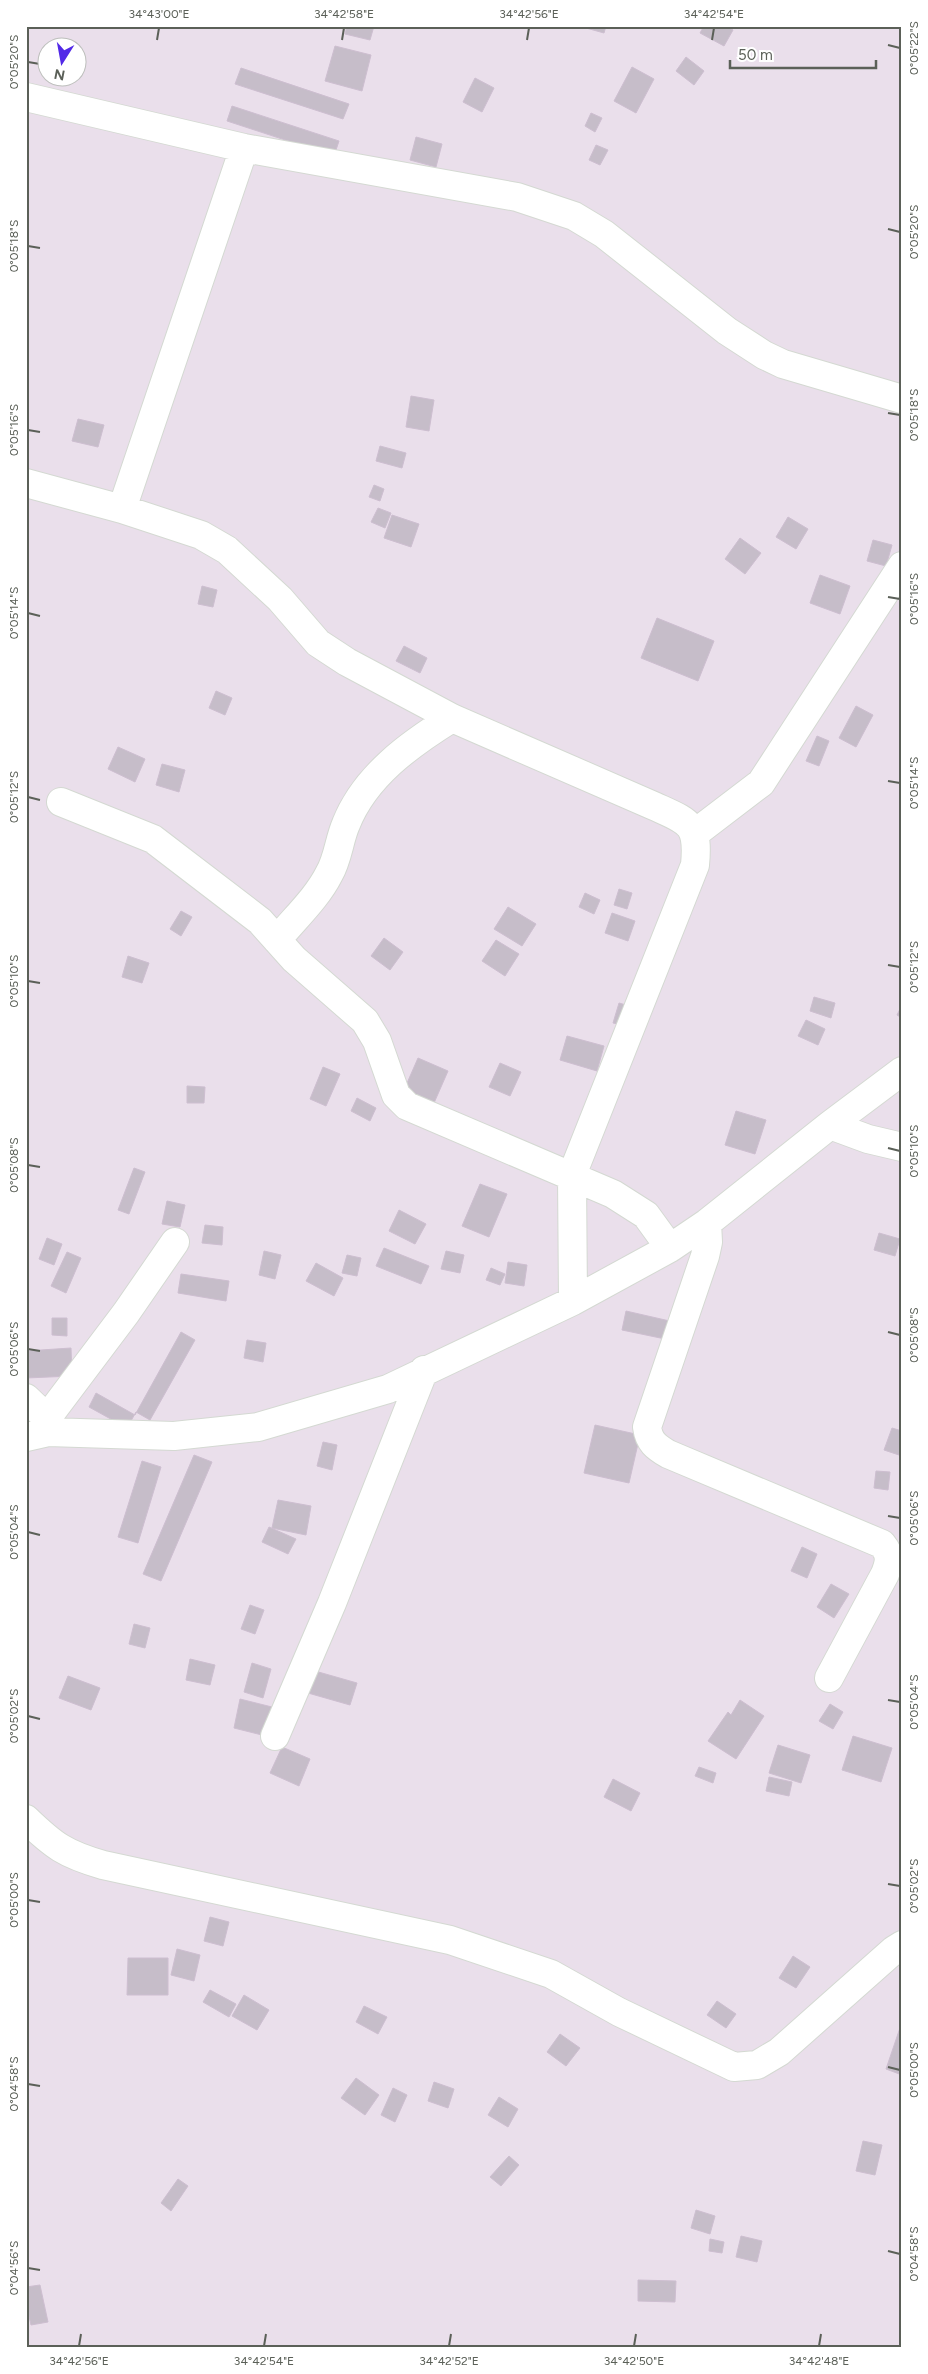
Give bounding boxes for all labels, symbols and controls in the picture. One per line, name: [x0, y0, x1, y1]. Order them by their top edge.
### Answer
text: 34°43'00"E: [128, 7, 190, 21]
text: 34°42'58"E: [314, 7, 374, 21]
text: 34°42'56"E: [499, 7, 559, 21]
text: 34°42'54"E: [684, 7, 744, 21]
text: 0°05'22"S: [907, 21, 921, 75]
text: 0°05'20"S: [7, 35, 21, 89]
north arrow: [38, 38, 88, 88]
scale bar: [730, 38, 877, 70]
text: 50 m: [738, 46, 773, 64]
text: N: [53, 65, 67, 84]
text: 0°05'20"S: [907, 205, 921, 259]
text: 0°05'18"S: [7, 220, 21, 272]
text: 0°05'18"S: [907, 389, 921, 441]
text: 0°05'16"S: [7, 404, 21, 456]
text: 0°05'16"S: [907, 573, 921, 625]
text: 0°05'14"S: [7, 587, 21, 639]
text: 0°05'14"S: [907, 757, 921, 809]
text: 0°05'12"S: [7, 771, 21, 823]
text: 0°05'12"S: [907, 941, 921, 993]
text: 0°05'10"S: [7, 955, 21, 1007]
text: 0°05'10"S: [907, 1125, 921, 1177]
text: 0°05'08"S: [7, 1137, 21, 1193]
text: 0°05'08"S: [907, 1307, 921, 1363]
text: 0°05'06"S: [7, 1322, 21, 1376]
text: 0°05'06"S: [907, 1491, 921, 1545]
text: 0°05'04"S: [7, 1504, 21, 1560]
text: 0°05'04"S: [907, 1674, 921, 1730]
text: 0°05'02"S: [7, 1689, 21, 1743]
text: 0°05'02"S: [907, 1859, 921, 1913]
text: 0°05'00"S: [7, 1872, 21, 1928]
text: 0°05'00"S: [907, 2042, 921, 2098]
text: 0°04'58"S: [7, 2056, 21, 2112]
text: 0°04'58"S: [907, 2226, 921, 2282]
text: 0°04'56"S: [7, 2241, 21, 2295]
text: 34°42'56"E: [49, 2354, 109, 2368]
text: 34°42'54"E: [234, 2354, 294, 2368]
text: 34°42'52"E: [419, 2354, 479, 2368]
text: 34°42'50"E: [604, 2354, 664, 2368]
text: 34°42'48"E: [789, 2354, 849, 2368]

